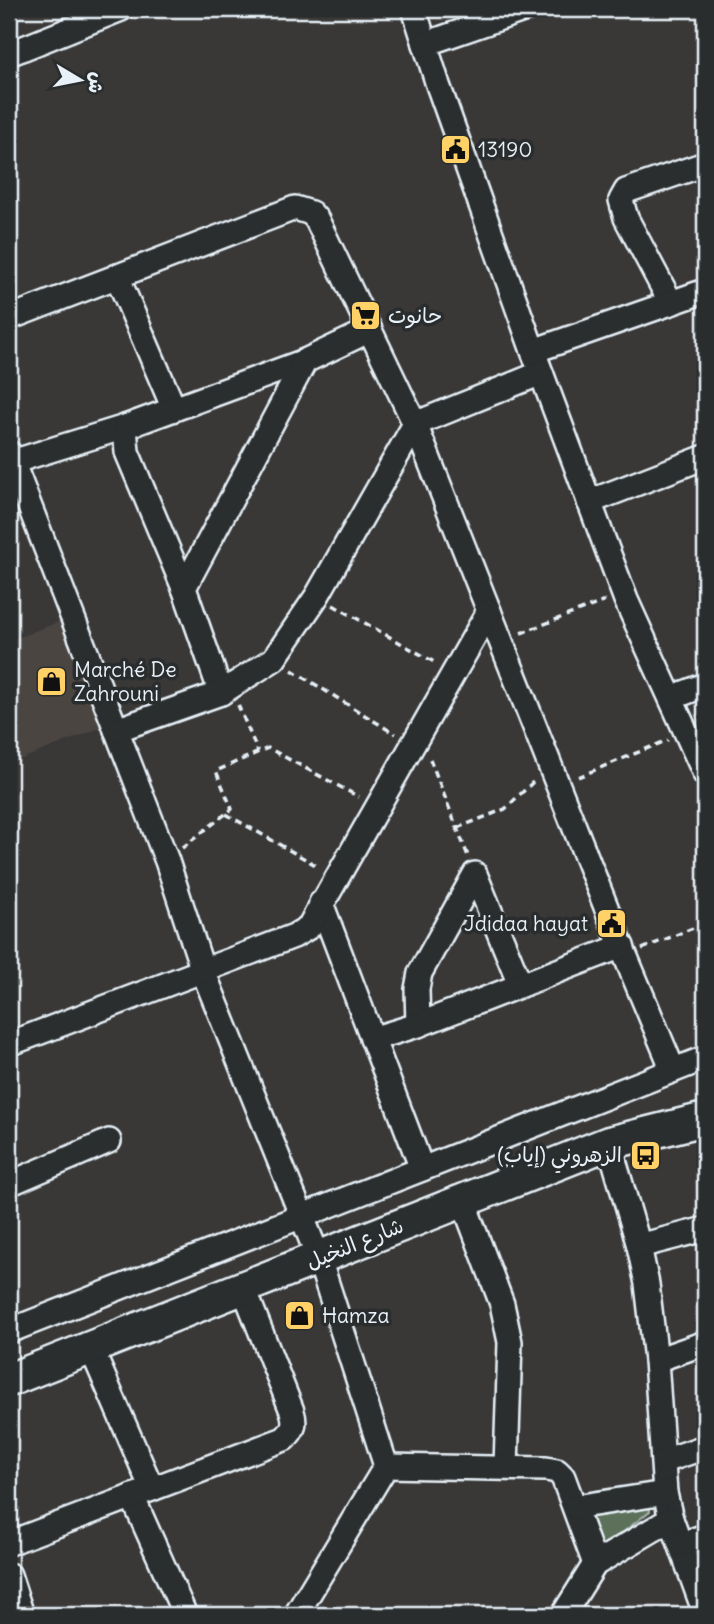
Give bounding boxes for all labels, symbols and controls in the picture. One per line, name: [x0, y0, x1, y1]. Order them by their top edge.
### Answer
north arrow: [46, 46, 116, 116]
text: ش: [83, 71, 110, 95]
public building icon: 13190: [438, 133, 472, 167]
place label: 13190: [478, 136, 532, 163]
supermarket icon: حانوت: [348, 299, 382, 333]
place label: حانوت: [388, 302, 442, 329]
place label: Marché De Zahrouni: [74, 656, 177, 707]
shop icon: Marché De Zahrouni: [34, 665, 68, 699]
public building icon: Jdidaa hayat: [594, 907, 628, 941]
place label: Jdidaa hayat: [464, 910, 588, 937]
bus stop icon: الزهروني (إياب): [628, 1138, 662, 1172]
place label: الزهروني (إياب): [497, 1141, 622, 1174]
street label: شارع النخيل: [302, 1212, 408, 1277]
shop icon: Hamza: [282, 1299, 316, 1333]
place label: Hamza: [322, 1302, 389, 1329]

